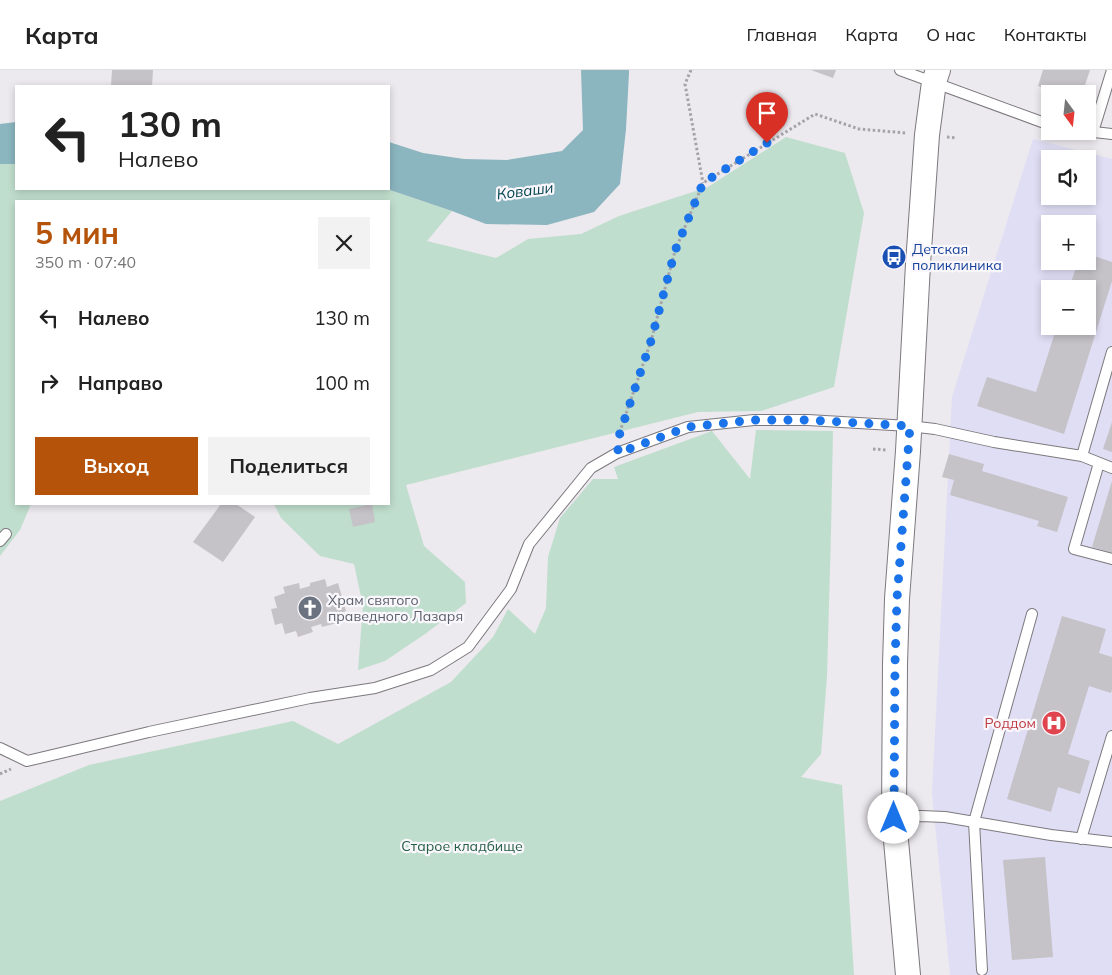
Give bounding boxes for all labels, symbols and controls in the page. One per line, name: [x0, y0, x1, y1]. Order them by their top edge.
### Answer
text: Карта: [25, 20, 99, 50]
text: Главная: [747, 23, 817, 46]
text: Карта: [845, 23, 898, 46]
text: О нас: [926, 23, 976, 46]
text: Контакты: [1004, 23, 1087, 46]
north arrow: [1041, 85, 1096, 140]
map controls: [1041, 85, 1096, 335]
pin: [746, 92, 788, 143]
icon: arrive: [753, 99, 781, 127]
text: 130 m: [118, 102, 222, 146]
icon: left: [35, 105, 100, 170]
text: Налево: [118, 145, 198, 173]
button: sound: [1041, 150, 1096, 205]
water label: Коваши: [495, 178, 555, 203]
text: 5 мин: [35, 214, 119, 252]
button: +: [1041, 215, 1096, 270]
button: close: [318, 217, 370, 269]
place label: Детская поликлиника: [912, 240, 1002, 274]
bus stop icon: Детская поликлиника: [881, 244, 907, 270]
text: 350 m · 07:40: [35, 252, 136, 272]
button: −: [1041, 280, 1096, 335]
icon: left: [35, 304, 63, 332]
text: Налево: [78, 306, 150, 330]
text: 130 m: [314, 306, 370, 330]
icon: right: [35, 369, 63, 397]
text: Направо: [78, 371, 163, 395]
text: 100 m: [314, 371, 370, 395]
button: Выход: [35, 437, 198, 495]
button: Поделиться: [208, 437, 370, 495]
place label: Храм святого праведного Лазаря: [328, 591, 463, 625]
church icon: Храм святого праведного Лазаря: [297, 595, 323, 621]
hospital icon: Роддом: [1041, 710, 1067, 736]
place label: Роддом: [984, 714, 1036, 732]
position arrow: [867, 791, 919, 843]
park label: Старое кладбище: [401, 837, 523, 855]

